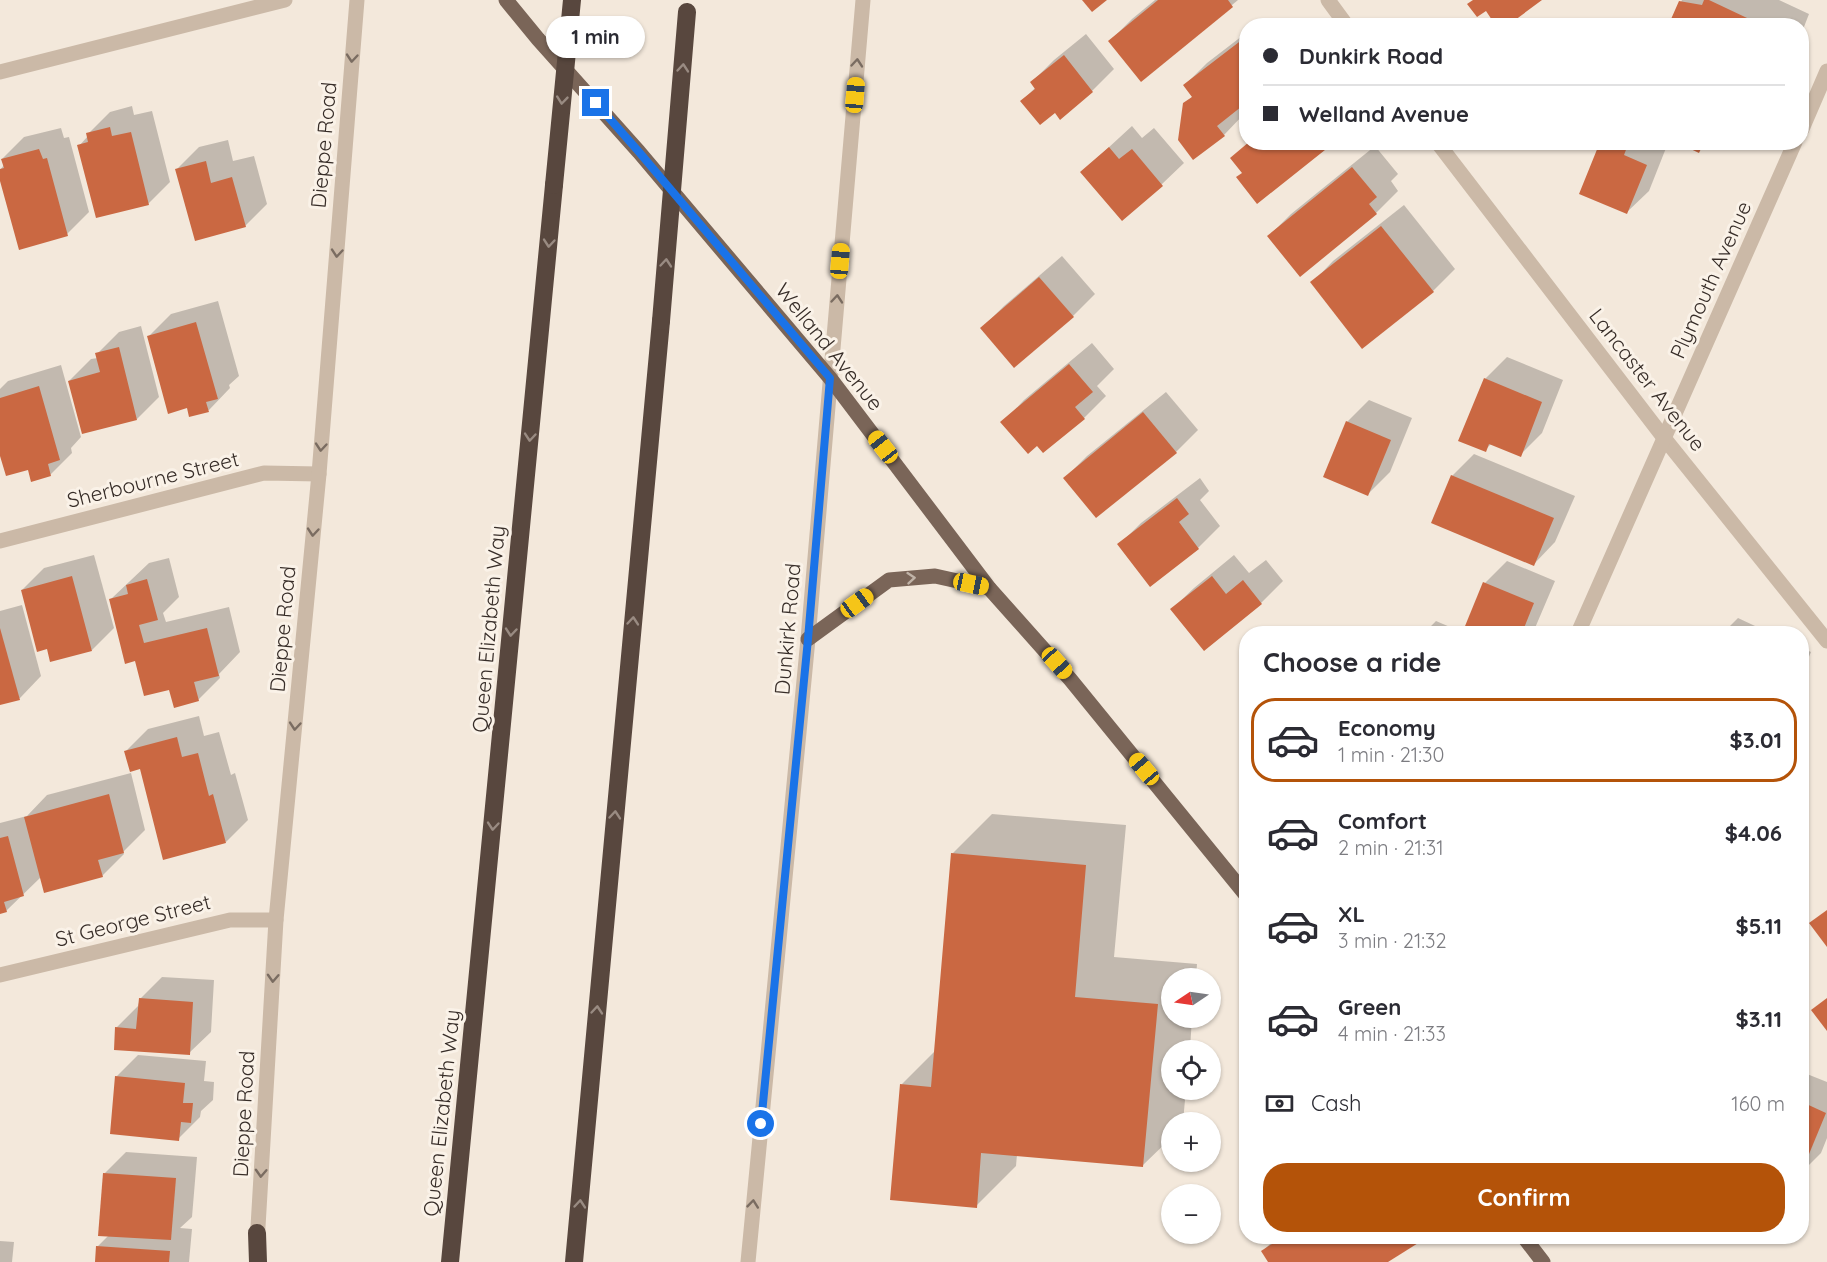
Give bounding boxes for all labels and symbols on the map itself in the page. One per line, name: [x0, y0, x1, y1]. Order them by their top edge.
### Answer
callout: 1 min: [546, 16, 646, 58]
one-way arrow: [346, 54, 359, 63]
one-way arrow: [851, 58, 864, 67]
one-way arrow: [676, 64, 689, 73]
car: [844, 76, 866, 114]
street label: Dieppe Road: [305, 81, 341, 209]
route end: [582, 89, 609, 116]
one-way arrow: [556, 95, 569, 105]
street label: Plymouth Avenue: [1664, 197, 1756, 362]
one-way arrow: [543, 239, 556, 248]
car: [829, 242, 851, 280]
one-way arrow: [330, 248, 343, 257]
one-way arrow: [659, 258, 672, 267]
street label: Welland Avenue: [770, 277, 889, 415]
one-way arrow: [830, 294, 843, 304]
street label: Lancaster Avenue: [1584, 303, 1712, 456]
car: [865, 427, 901, 467]
one-way arrow: [524, 433, 537, 442]
one-way arrow: [315, 443, 328, 452]
street label: Sherbourne Street: [64, 445, 241, 513]
street label: Queen Elizabeth Way: [466, 524, 510, 734]
one-way arrow: [307, 527, 320, 537]
street label: Dunkirk Road: [768, 562, 806, 696]
street label: Dieppe Road: [264, 565, 300, 693]
car: [952, 571, 990, 597]
one-way arrow: [906, 572, 915, 585]
car: [837, 585, 877, 621]
one-way arrow: [626, 617, 639, 626]
one-way arrow: [505, 627, 518, 636]
car: [1038, 644, 1076, 682]
one-way arrow: [289, 722, 302, 731]
car: [1126, 749, 1162, 789]
one-way arrow: [608, 811, 621, 820]
one-way arrow: [487, 821, 500, 830]
street label: St George Street: [52, 888, 213, 952]
north arrow: [1161, 968, 1221, 1028]
one-way arrow: [266, 974, 279, 983]
one-way arrow: [590, 1005, 603, 1014]
street label: Queen Elizabeth Way: [417, 1008, 465, 1218]
street label: Dieppe Road: [227, 1050, 259, 1178]
route start: [747, 1110, 774, 1137]
one-way arrow: [255, 1168, 268, 1177]
one-way arrow: [573, 1199, 586, 1208]
one-way arrow: [746, 1199, 759, 1208]

